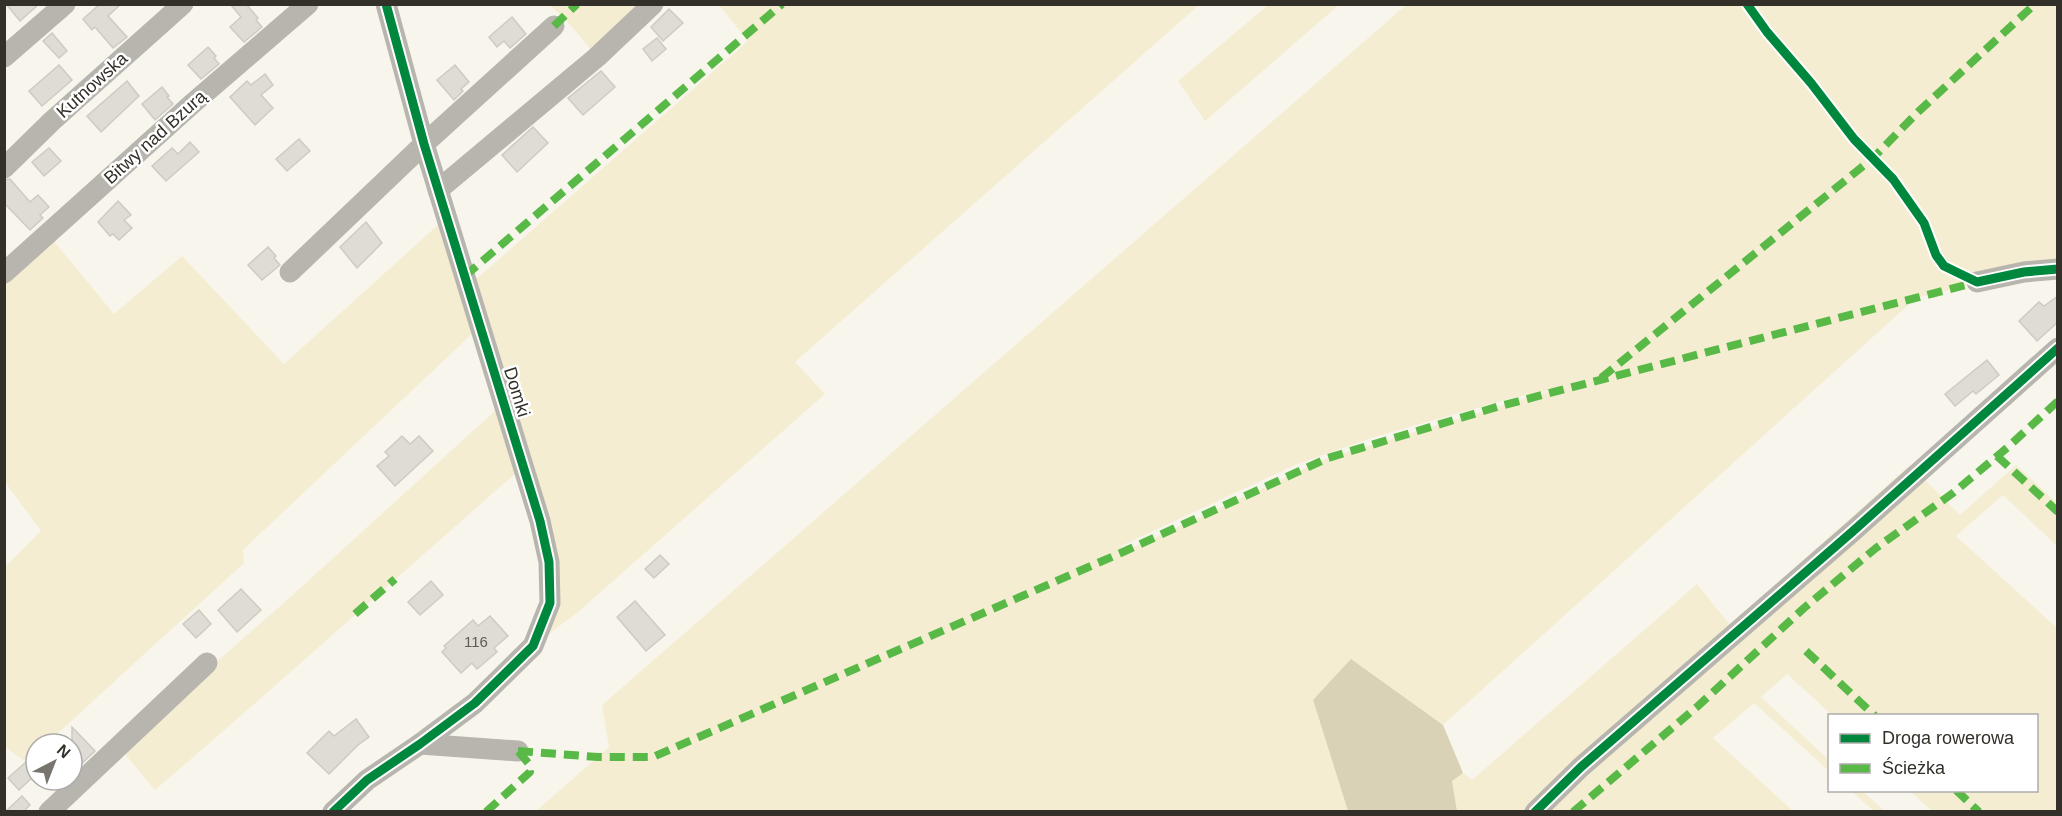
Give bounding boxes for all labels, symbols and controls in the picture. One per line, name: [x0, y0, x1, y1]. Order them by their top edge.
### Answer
street label: Kutnowska: [53, 47, 132, 122]
street label: Bitwy nad Bzurą: [100, 85, 211, 188]
street label: Domki: [500, 365, 534, 419]
house number: 116: [464, 633, 488, 650]
legend: [1828, 714, 2038, 792]
text: Droga rowerowa: [1882, 728, 2015, 748]
north arrow: [24, 732, 84, 792]
text: N: [54, 741, 74, 761]
text: Ścieżka: [1882, 757, 1946, 778]

